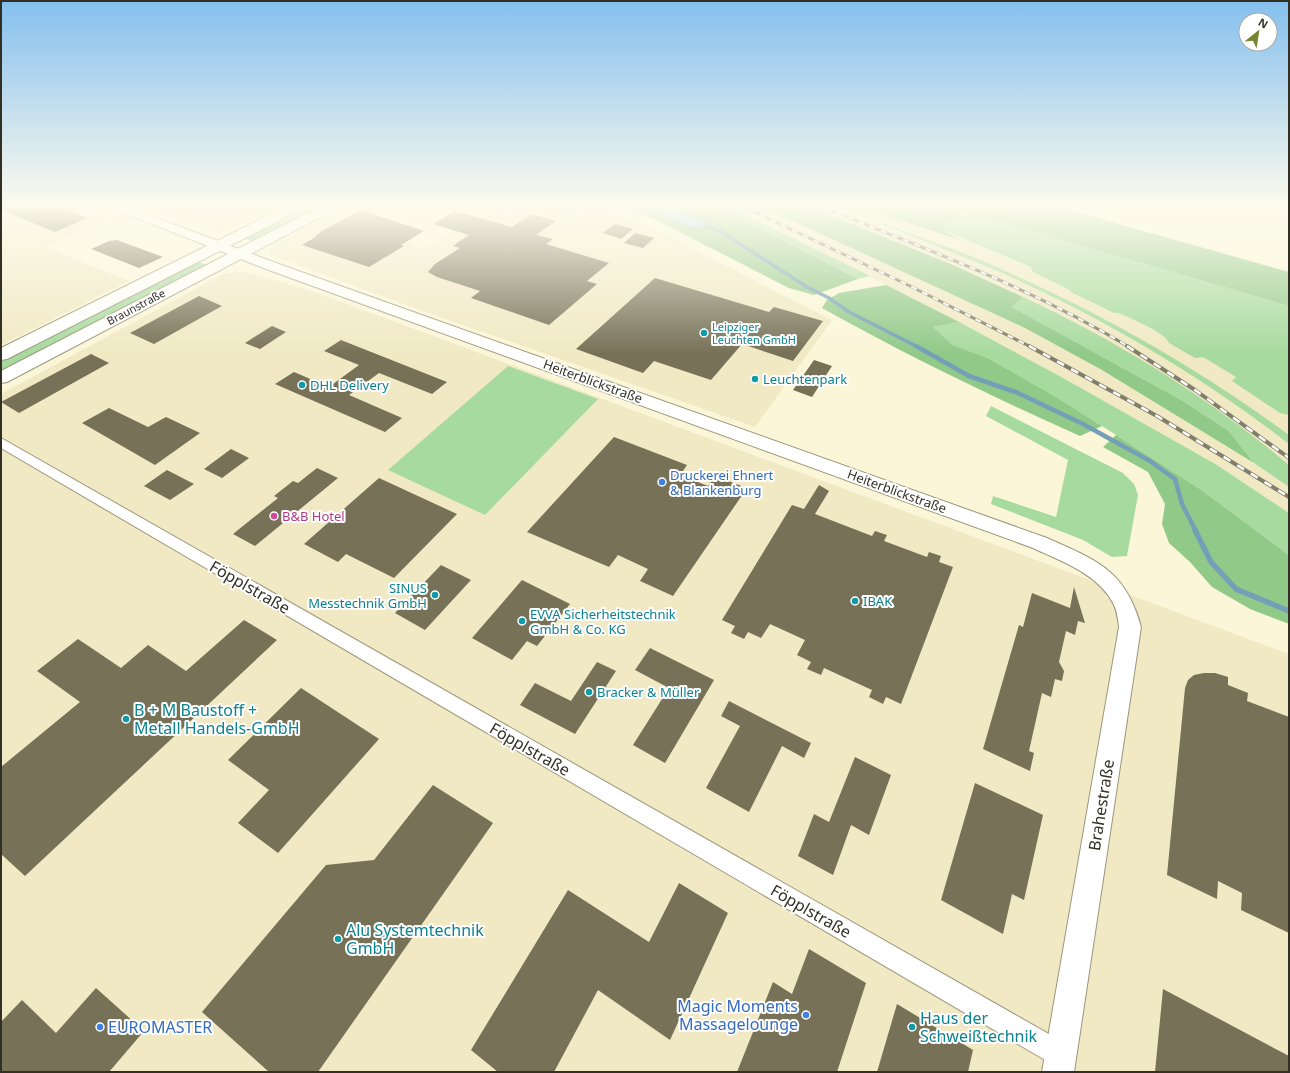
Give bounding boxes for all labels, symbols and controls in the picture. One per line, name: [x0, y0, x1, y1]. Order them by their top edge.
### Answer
north arrow: [1238, 12, 1278, 52]
text: N: [1256, 14, 1271, 32]
street label: Braunstraße: [104, 285, 168, 328]
place label: Leipziger Leuchten GmbH: [712, 319, 796, 347]
marker: Leipziger Leuchten GmbH: [699, 328, 709, 338]
street label: Heiterblickstraße: [541, 355, 645, 407]
place label: Leuchtenpark: [763, 370, 847, 388]
marker: Leuchtenpark: [750, 374, 760, 384]
place label: DHL Delivery: [310, 376, 389, 394]
marker: DHL Delivery: [297, 380, 307, 390]
street label: Heiterblickstraße: [845, 465, 949, 517]
place label: Druckerei Ehnert & Blankenburg: [670, 466, 774, 499]
marker: Druckerei Ehnert & Blankenburg: [657, 477, 667, 487]
place label: B&B Hotel: [282, 507, 345, 525]
marker: B&B Hotel: [269, 511, 279, 521]
street label: Föpplstraße: [206, 555, 294, 619]
place label: SINUS Messtechnik GmbH: [308, 579, 427, 612]
marker: SINUS Messtechnik GmbH: [430, 590, 440, 600]
place label: IBAK: [863, 592, 893, 610]
marker: IBAK: [850, 596, 860, 606]
place label: EVVA Sicherheitstechnik GmbH & Co. KG: [530, 605, 676, 638]
marker: EVVA Sicherheitstechnik GmbH & Co. KG: [517, 616, 527, 626]
place label: Bracker & Müller: [597, 683, 700, 701]
marker: Bracker & Müller: [584, 687, 594, 697]
place label: B + M Baustoff + Metall Handels-GmbH: [134, 699, 300, 739]
marker: B + M Baustoff + Metall Handels-GmbH: [121, 714, 131, 724]
street label: Föpplstraße: [486, 717, 574, 781]
street label: Brahestraße: [1083, 758, 1119, 852]
street label: Föpplstraße: [767, 879, 855, 943]
place label: Alu Systemtechnik GmbH: [346, 919, 484, 959]
marker: Alu Systemtechnik GmbH: [333, 934, 343, 944]
place label: Magic Moments Massagelounge: [677, 995, 798, 1035]
place label: Haus der Schweißtechnik: [920, 1007, 1038, 1047]
marker: Magic Moments Massagelounge: [801, 1010, 811, 1020]
place label: EUROMASTER: [108, 1016, 212, 1038]
marker: EUROMASTER: [95, 1022, 105, 1032]
marker: Haus der Schweißtechnik: [907, 1022, 917, 1032]

